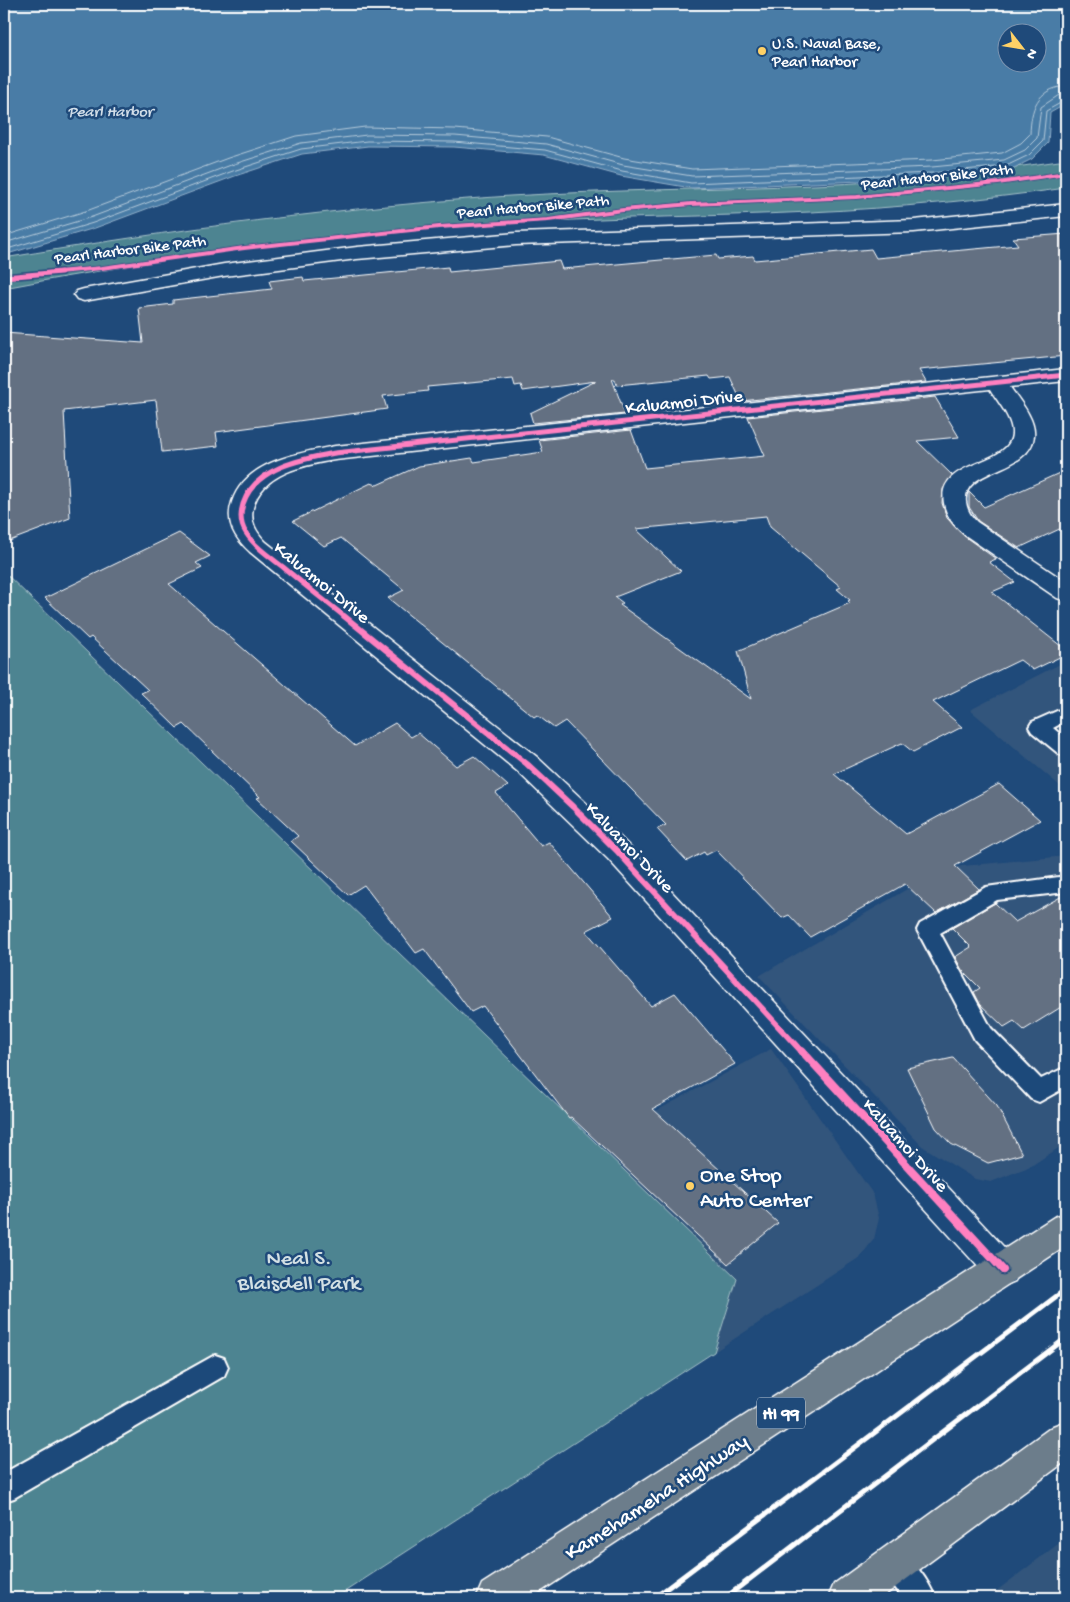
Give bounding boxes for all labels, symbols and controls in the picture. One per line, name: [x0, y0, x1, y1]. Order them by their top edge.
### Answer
north arrow: [998, 22, 1048, 72]
place label: U.S. Naval Base, Pearl Harbor: [771, 36, 881, 73]
marker: U.S. Naval Base, Pearl Harbor: [756, 45, 768, 57]
text: N: [1021, 45, 1041, 62]
water label: Pearl Harbor: [67, 104, 156, 123]
street label: Pearl Harbor Bike Path: [860, 161, 1015, 196]
street label: Pearl Harbor Bike Path: [456, 192, 610, 225]
street label: Pearl Harbor Bike Path: [53, 233, 208, 270]
street label: Kaluamoi Drive: [624, 386, 744, 421]
street label: Kaluamoi Drive: [268, 538, 374, 630]
street label: Kaluamoi Drive: [579, 798, 678, 899]
street label: Kaluamoi Drive: [856, 1095, 953, 1198]
place label: One Stop Auto Center: [700, 1164, 813, 1215]
marker: One Stop Auto Center: [684, 1180, 696, 1192]
park label: Neal S. Blaisdell Park: [237, 1247, 362, 1298]
road number: HI 99: [757, 1398, 805, 1429]
street label: Kamehameha Highway: [561, 1429, 754, 1567]

